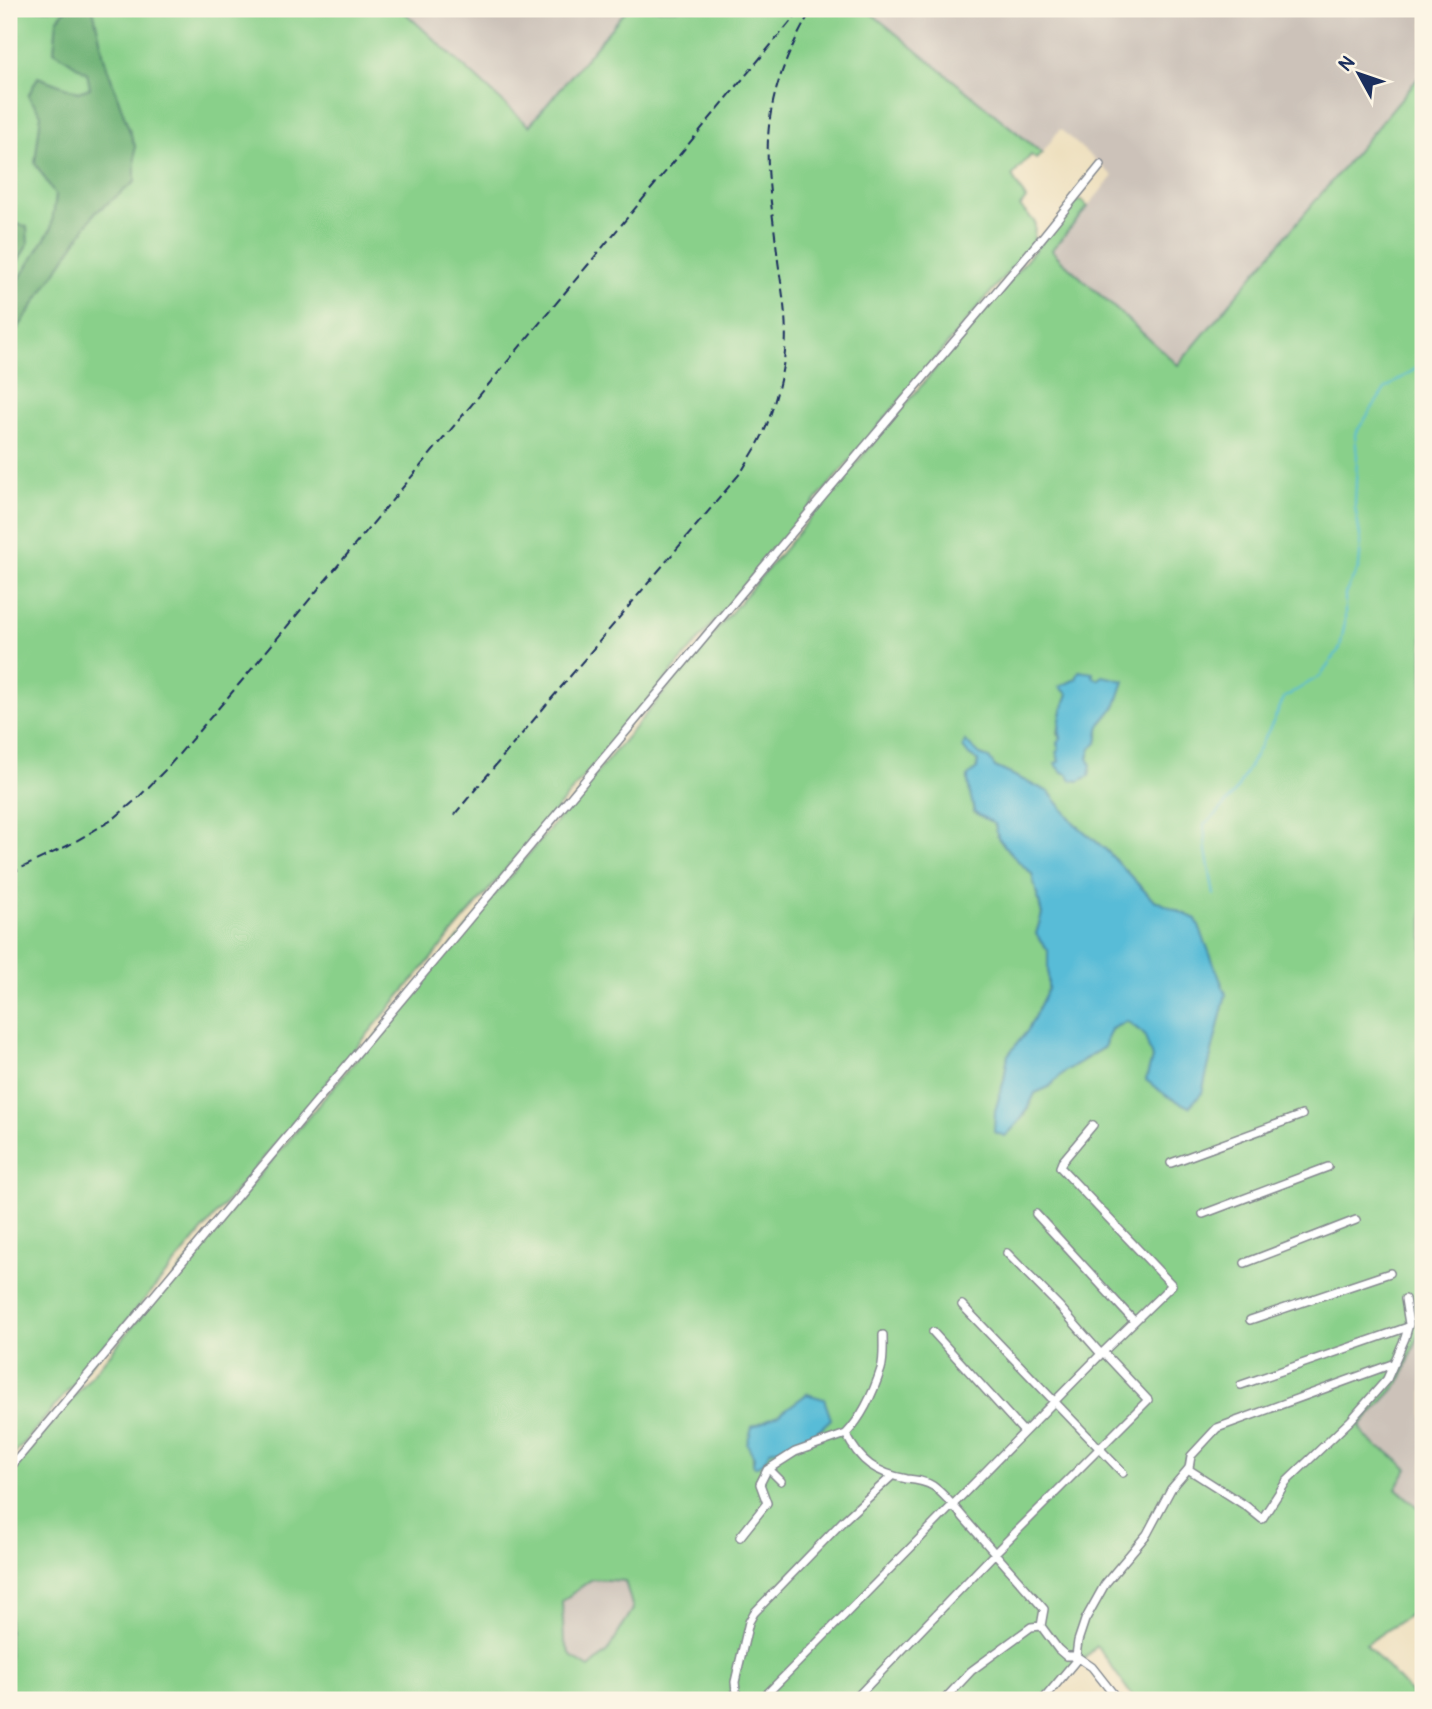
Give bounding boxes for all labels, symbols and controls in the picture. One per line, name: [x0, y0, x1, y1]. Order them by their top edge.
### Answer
north arrow: [1324, 38, 1394, 108]
text: N: [1333, 51, 1360, 76]

